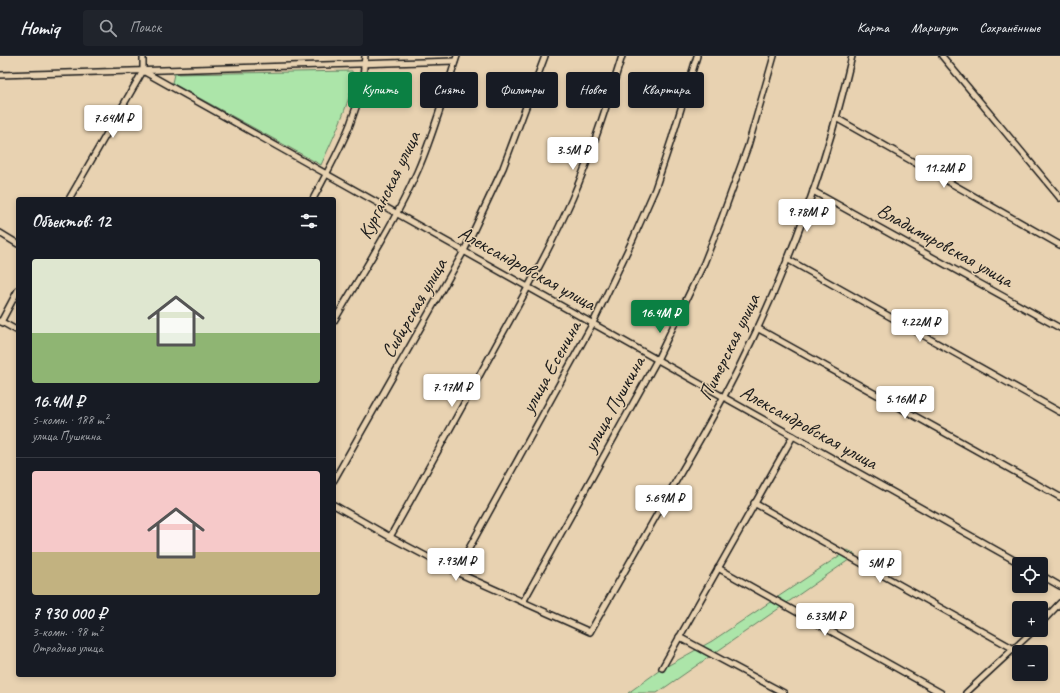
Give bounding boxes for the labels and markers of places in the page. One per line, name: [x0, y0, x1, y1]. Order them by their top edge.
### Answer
pin: 7.64M ₽: [76, 105, 150, 139]
pin: 3.5M ₽: [540, 137, 606, 171]
pin: 11.2M ₽: [907, 155, 981, 189]
pin: 9.78M ₽: [770, 199, 844, 233]
pin: 16.4M ₽: [623, 300, 697, 334]
pin: 4.22M ₽: [883, 309, 957, 343]
pin: 7.17M ₽: [415, 374, 489, 408]
pin: 5.16M ₽: [868, 386, 942, 420]
pin: 5.69M ₽: [627, 485, 701, 519]
pin: 7.93M ₽: [419, 548, 493, 582]
pin: 5M ₽: [856, 550, 904, 584]
pin: 6.33M ₽: [788, 603, 862, 637]

